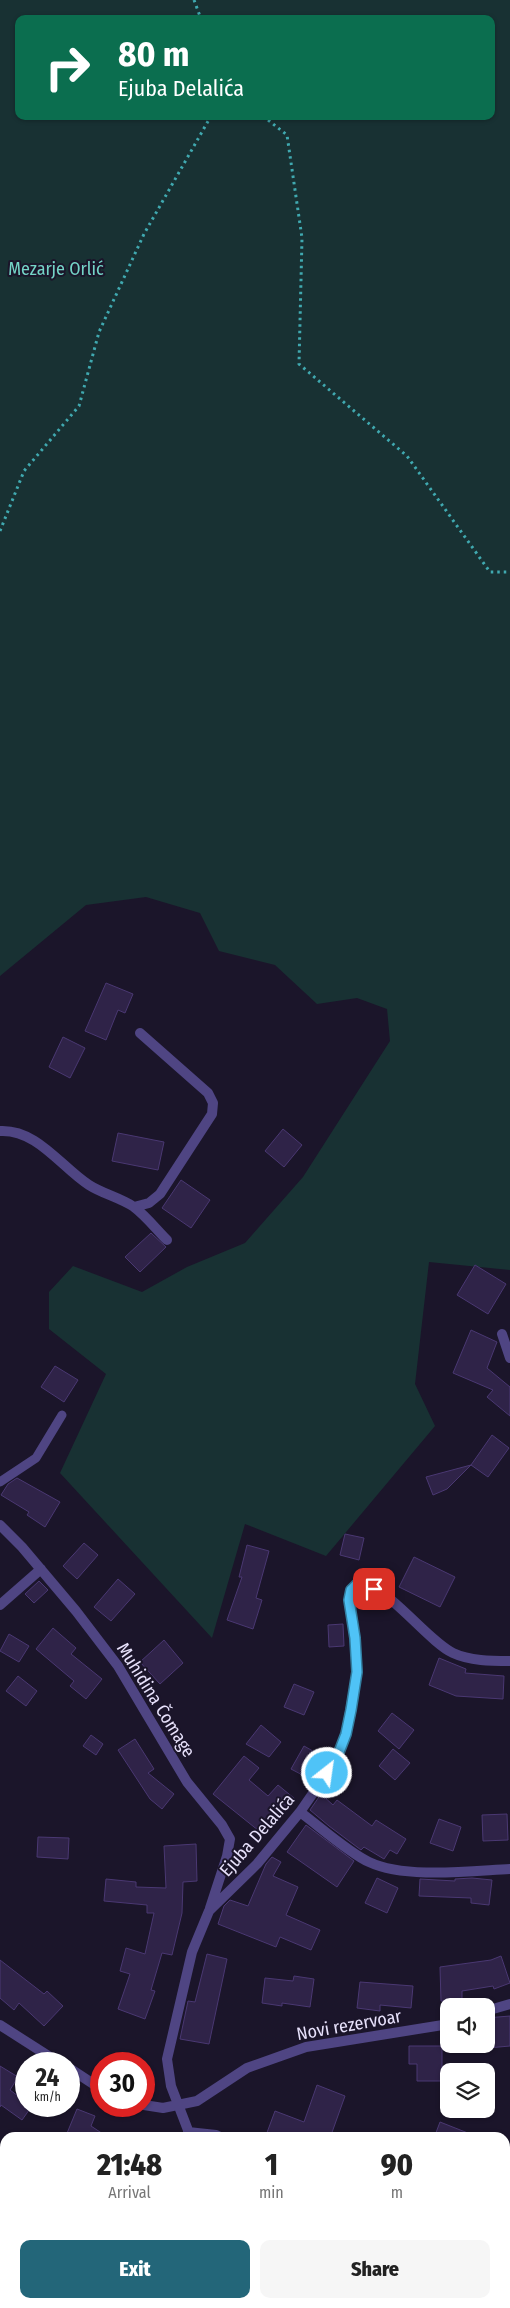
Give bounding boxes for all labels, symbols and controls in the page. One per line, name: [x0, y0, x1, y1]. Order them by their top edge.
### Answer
text: 80 m: [118, 33, 190, 75]
icon: right: [35, 35, 100, 100]
text: Ejuba Delalića: [118, 75, 244, 102]
park label: Mezarje Orlić: [8, 258, 104, 280]
pin: [353, 1568, 395, 1610]
icon: arrive: [360, 1575, 388, 1603]
street label: Muhidina Čomage: [112, 1639, 200, 1761]
position arrow: [300, 1746, 352, 1798]
street label: Ejuba Delalića: [215, 1789, 299, 1881]
map controls: [440, 1998, 495, 2118]
button: sound: [440, 1998, 495, 2053]
street label: Novi rezervoar: [295, 2005, 404, 2045]
speed limit sign: 30: [90, 2052, 155, 2117]
text: 24: [36, 2063, 59, 2093]
button: layers: [440, 2063, 495, 2118]
text: km/h: [34, 2090, 61, 2104]
text: 21:48: [97, 2147, 162, 2183]
text: 1: [265, 2147, 278, 2183]
text: 90: [381, 2147, 413, 2183]
text: Arrival: [108, 2183, 151, 2202]
text: min: [259, 2183, 284, 2202]
text: m: [391, 2183, 403, 2202]
button: Exit: [20, 2240, 250, 2298]
button: Share: [260, 2240, 490, 2298]

